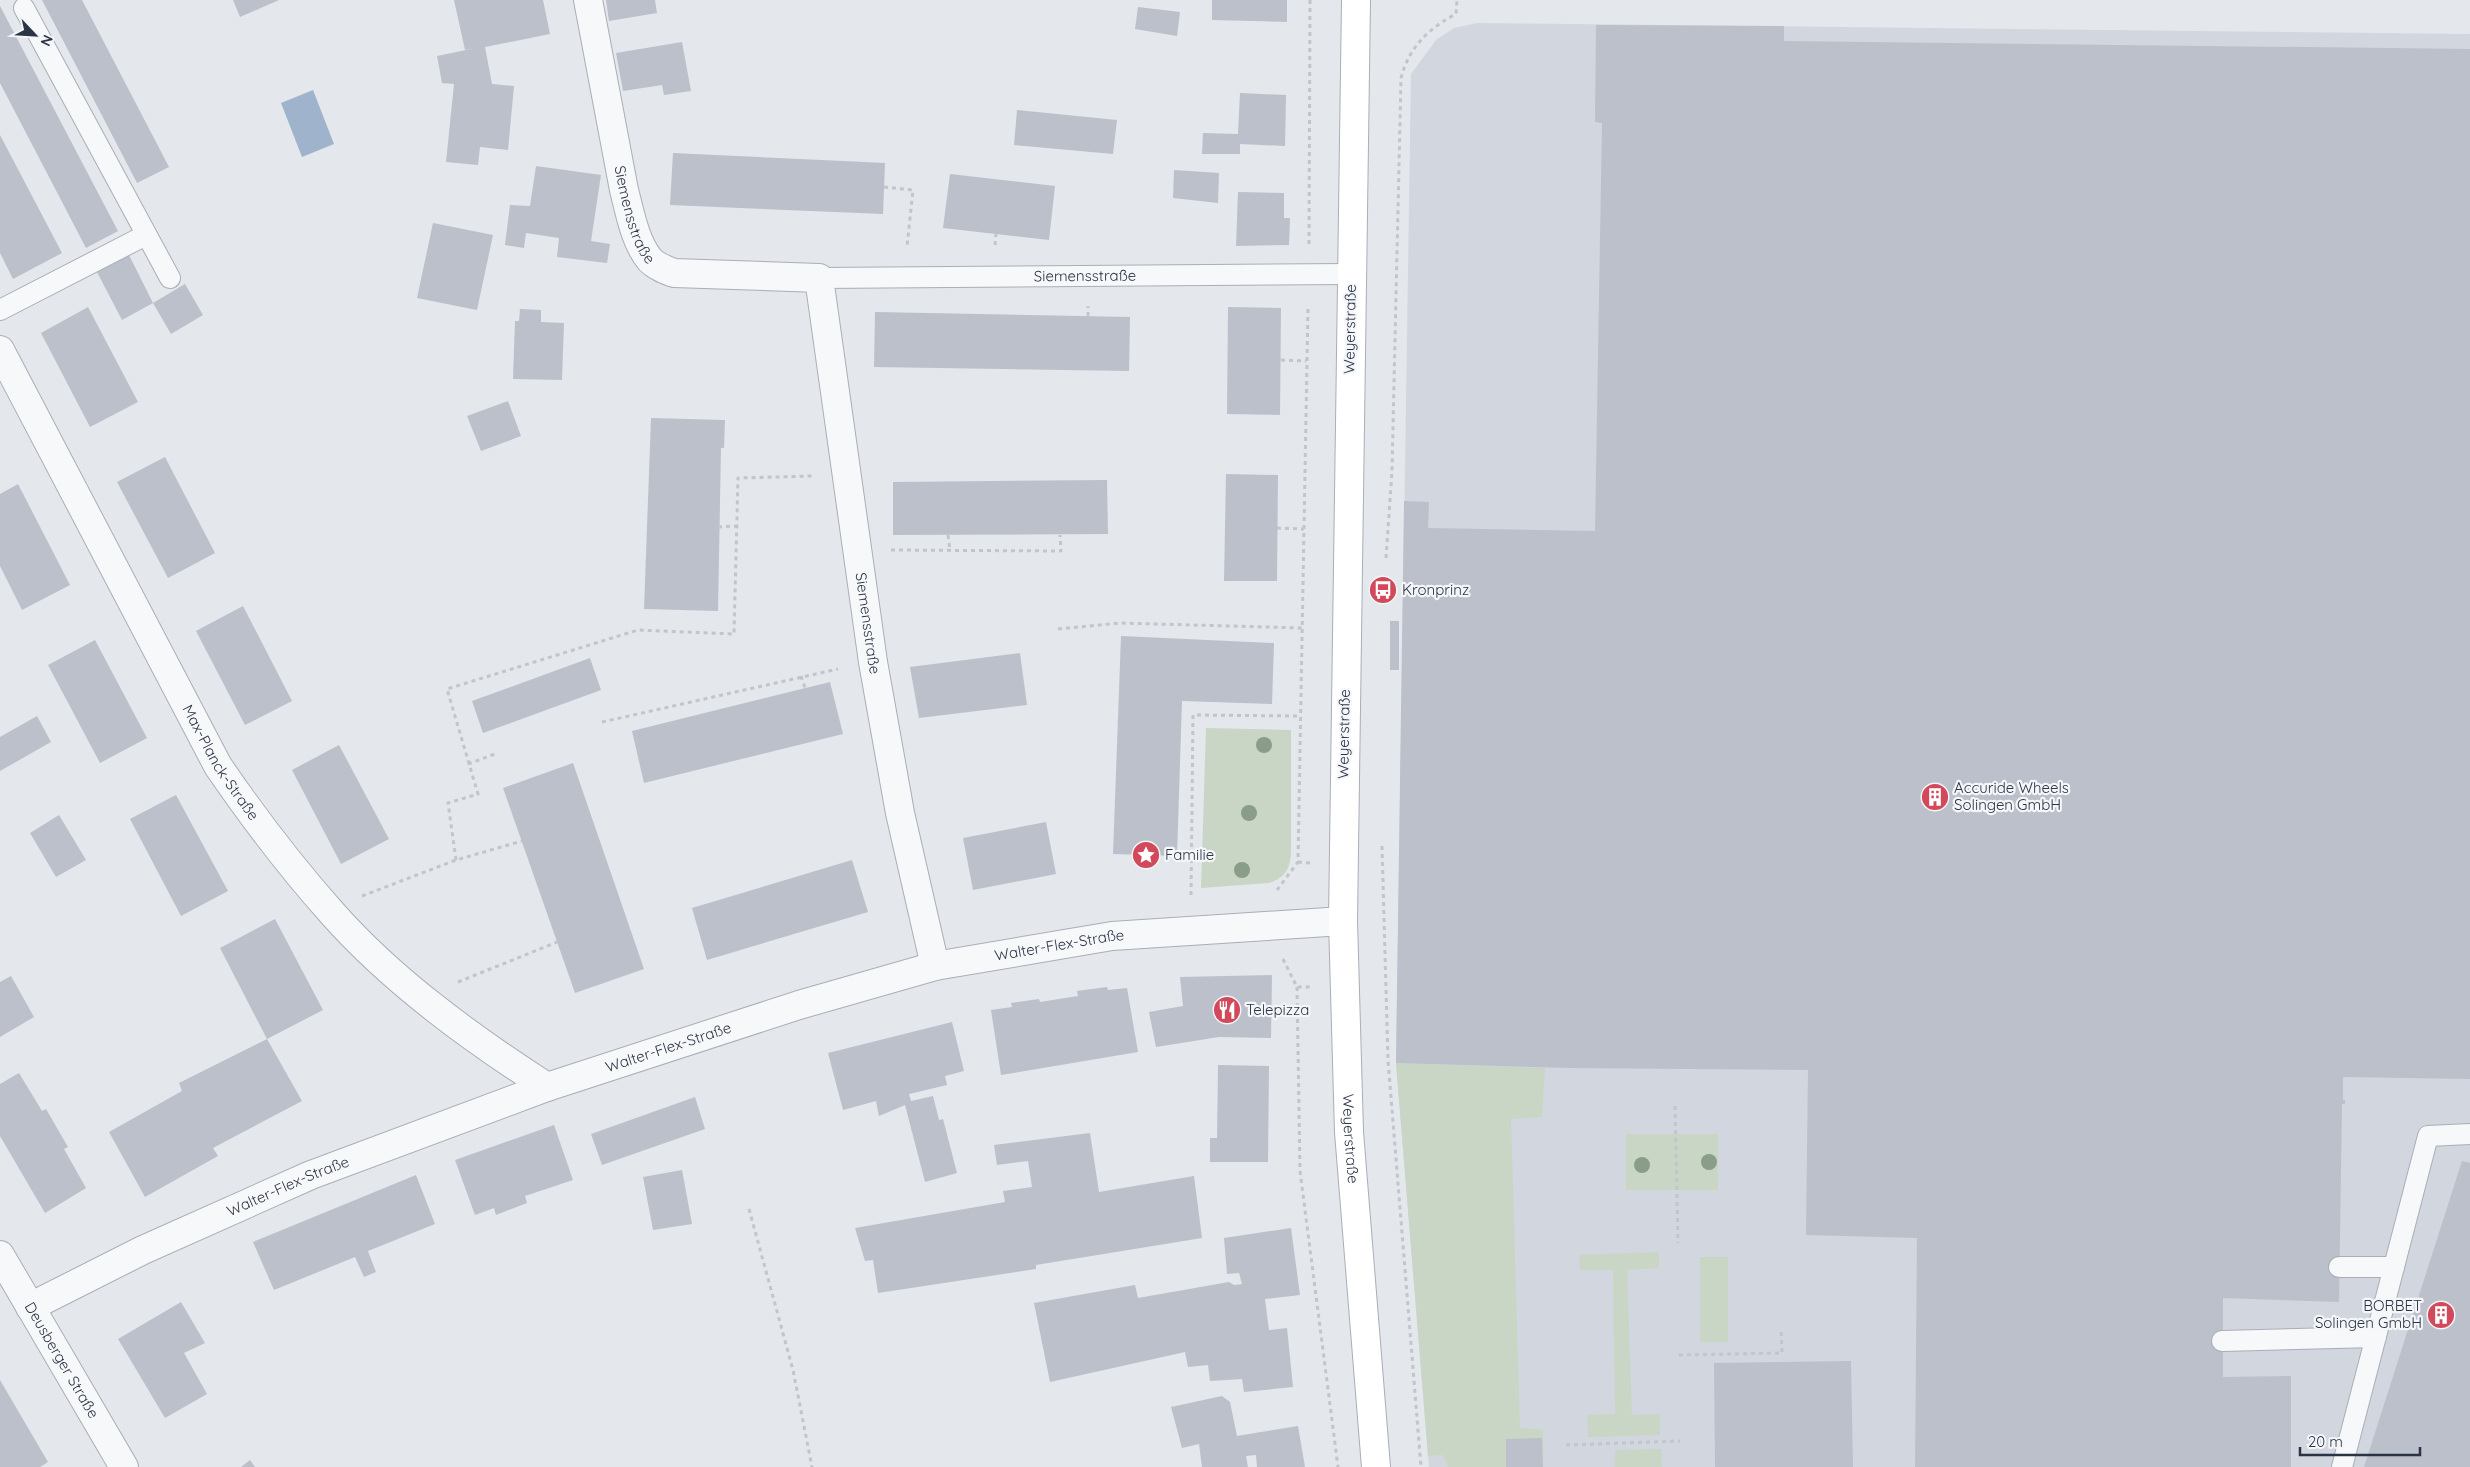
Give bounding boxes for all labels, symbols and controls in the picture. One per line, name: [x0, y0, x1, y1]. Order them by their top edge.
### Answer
north arrow: [10, 10, 60, 60]
text: N: [36, 32, 57, 49]
street label: Siemensstraße: [611, 164, 659, 268]
street label: Siemensstraße: [1034, 266, 1136, 285]
street label: Weyerstraße: [1339, 284, 1360, 374]
street label: Siemensstraße: [852, 571, 885, 676]
bus stop icon: Kronprinz: [1368, 575, 1398, 605]
place label: Kronprinz: [1402, 580, 1469, 599]
street label: Weyerstraße: [1333, 689, 1354, 779]
street label: Max-Planck-Straße: [179, 701, 263, 824]
place label: Accuride Wheels Solingen GmbH: [1954, 778, 2069, 814]
building icon: Accuride Wheels Solingen GmbH: [1920, 782, 1950, 812]
place icon: Familie: [1131, 840, 1161, 870]
place label: Familie: [1165, 845, 1214, 864]
street label: Walter-Flex-Straße: [993, 925, 1125, 965]
restaurant icon: Telepizza: [1212, 995, 1242, 1025]
place label: Telepizza: [1246, 1000, 1309, 1019]
street label: Walter-Flex-Straße: [603, 1018, 733, 1076]
street label: Weyerstraße: [1339, 1094, 1363, 1184]
street label: Walter-Flex-Straße: [224, 1152, 352, 1220]
place label: BORBET Solingen GmbH: [2315, 1296, 2422, 1332]
street label: Deusberger Straße: [21, 1299, 103, 1422]
building icon: BORBET Solingen GmbH: [2426, 1300, 2456, 1330]
scale bar: [2300, 1424, 2420, 1456]
text: 20 m: [2308, 1432, 2343, 1451]

